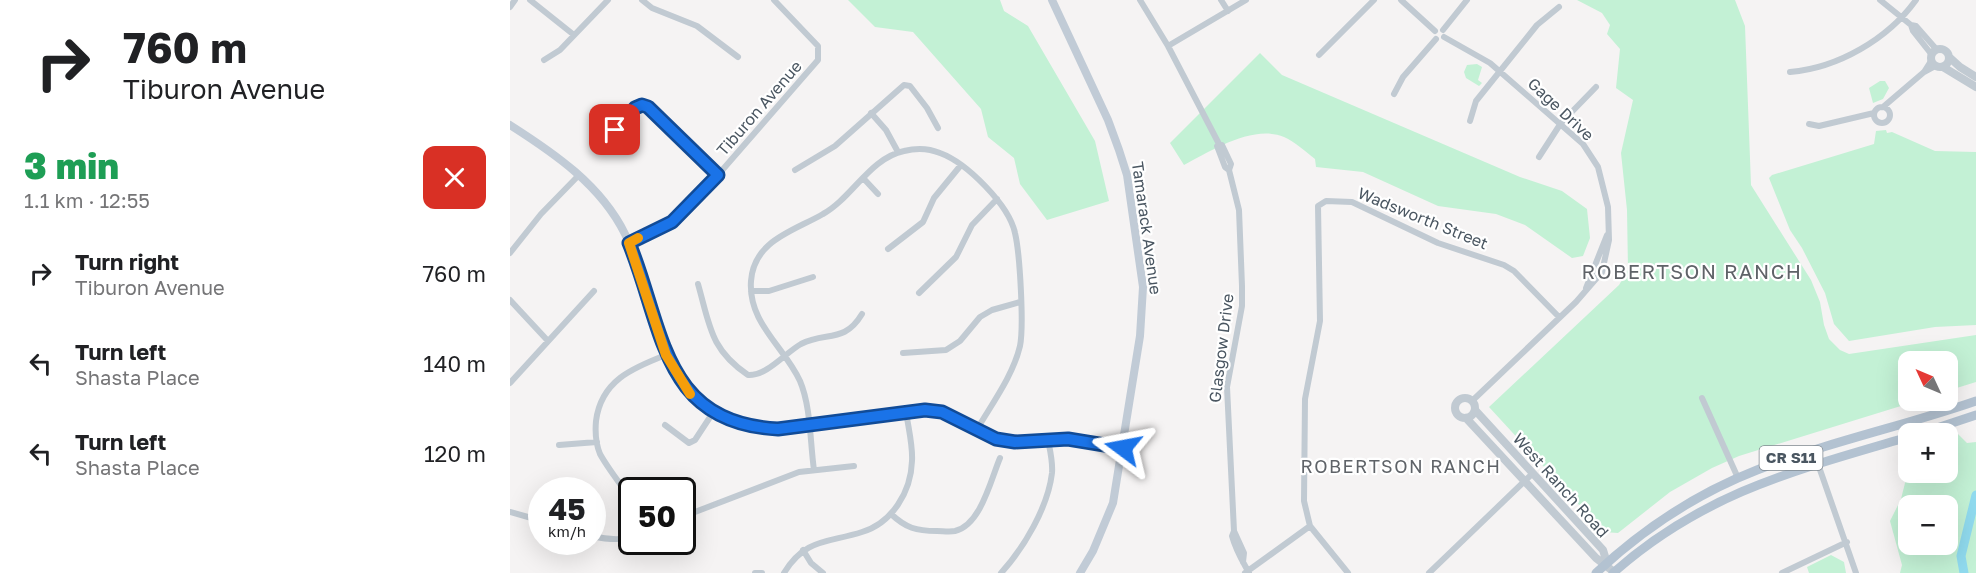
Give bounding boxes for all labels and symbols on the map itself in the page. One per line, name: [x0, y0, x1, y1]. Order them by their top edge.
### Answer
street label: Tiburon Avenue: [712, 56, 806, 160]
street label: Gage Drive: [1524, 73, 1598, 145]
pin: [589, 104, 640, 155]
street label: Tamarack Avenue: [1128, 160, 1166, 296]
street label: Wadsworth Street: [1355, 183, 1491, 253]
district label: ROBERTSON RANCH: [1582, 259, 1802, 283]
street label: Glasgow Drive: [1204, 292, 1238, 404]
north arrow: [1898, 351, 1958, 411]
position arrow: [1091, 416, 1155, 480]
street label: West Ranch Road: [1509, 428, 1613, 542]
road number: CR S11: [1760, 446, 1822, 470]
district label: ROBERTSON RANCH: [1300, 455, 1502, 477]
speed limit sign: 50: [618, 477, 696, 555]

